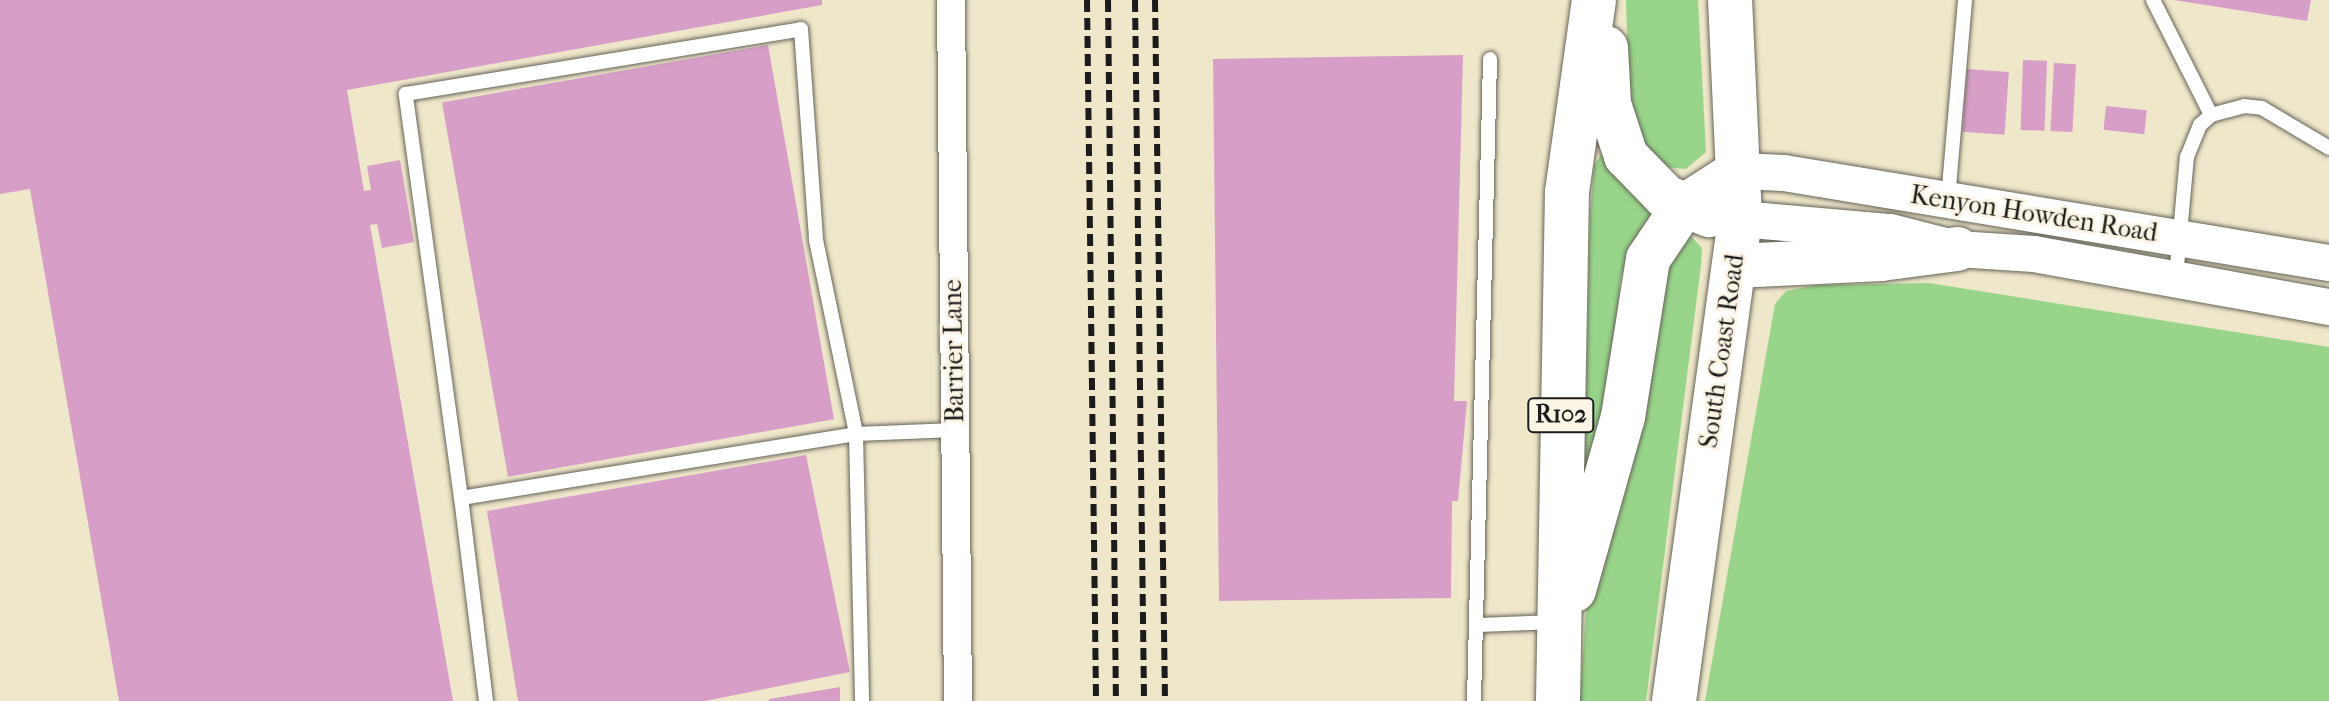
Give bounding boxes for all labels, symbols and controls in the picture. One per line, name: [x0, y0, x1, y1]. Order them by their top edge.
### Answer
street label: Kenyon Howden Road: [1908, 179, 2160, 249]
street label: South Coast Road: [1693, 252, 1751, 450]
street label: Barrier Lane: [937, 279, 971, 423]
road number: R102: [1527, 395, 1595, 435]

